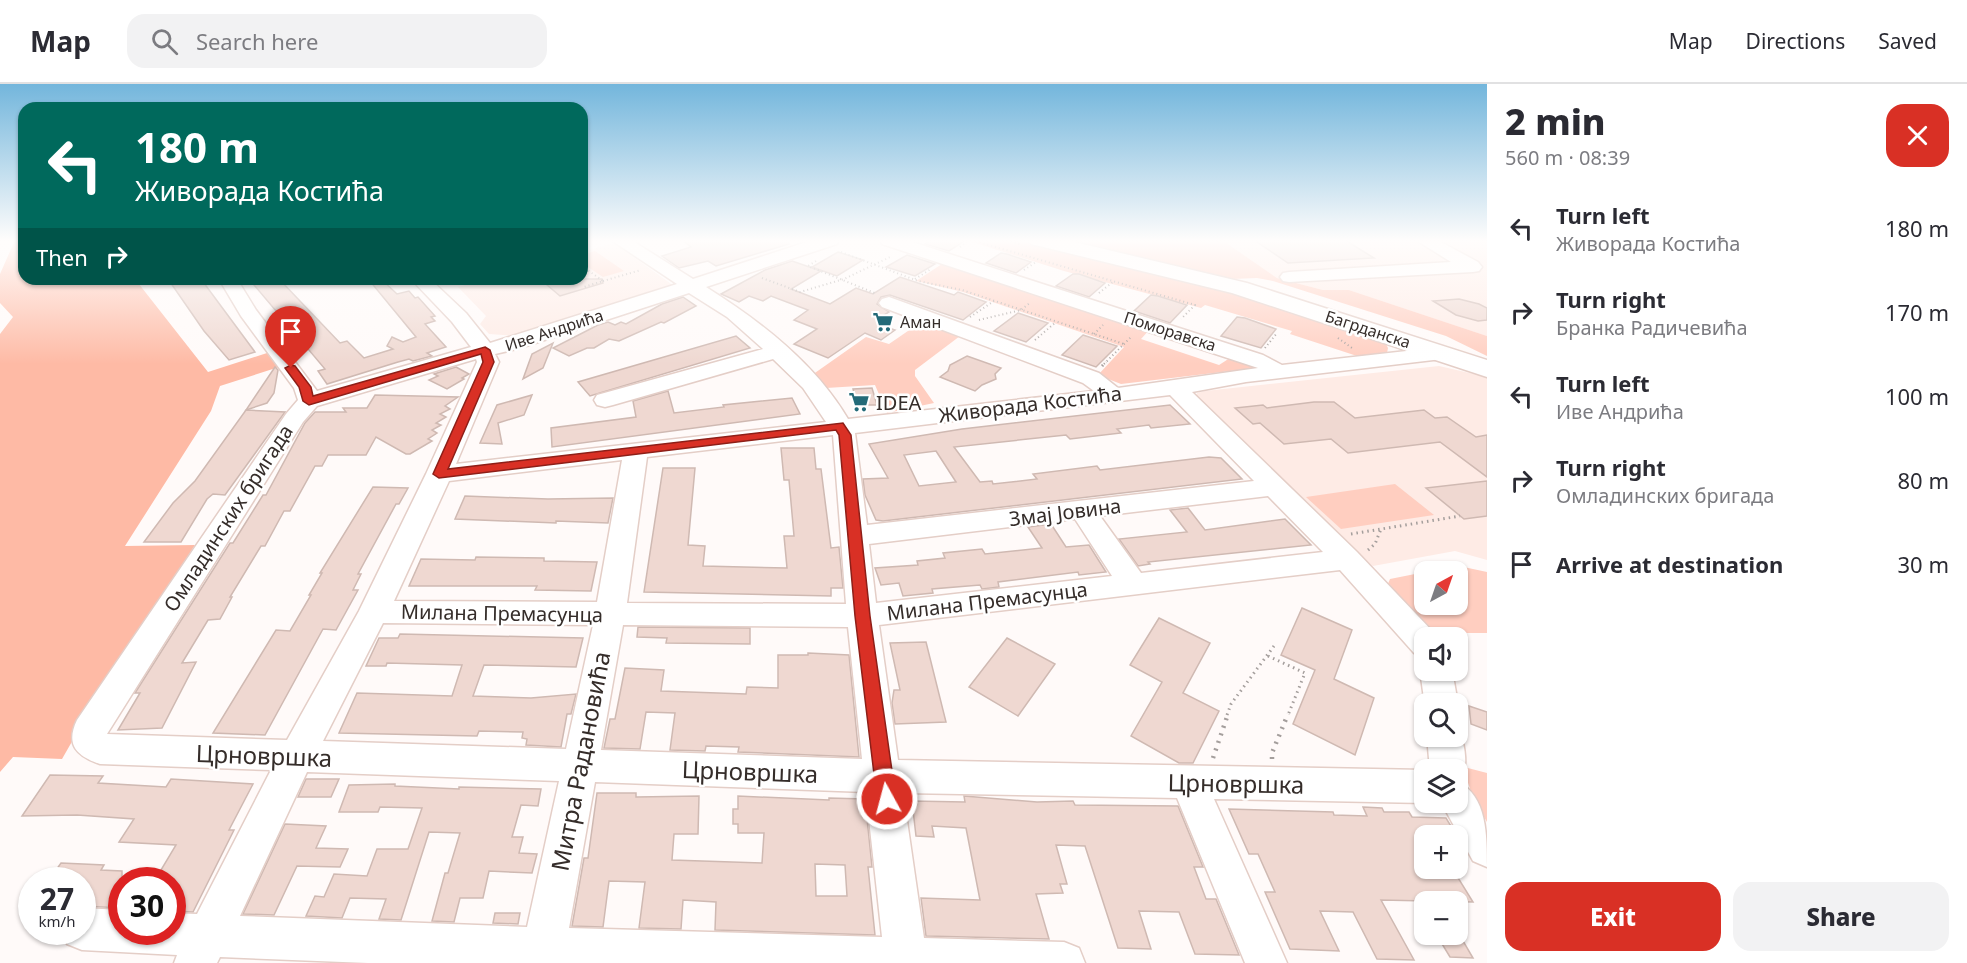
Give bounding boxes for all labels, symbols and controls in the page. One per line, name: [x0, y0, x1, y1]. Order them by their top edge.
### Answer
search box: [127, 14, 547, 68]
text: Map: [30, 22, 91, 60]
icon: search: [148, 25, 181, 58]
text: Search here: [196, 26, 318, 56]
text: Map: [1669, 27, 1713, 55]
text: Directions: [1746, 27, 1845, 55]
text: Saved: [1878, 27, 1937, 55]
text: 2 min: [1505, 97, 1606, 146]
button: close: [1886, 104, 1949, 167]
text: 180 m: [135, 118, 259, 175]
icon: left: [36, 126, 114, 204]
text: 560 m · 08:39: [1505, 144, 1630, 171]
text: Живорада Костића: [135, 172, 384, 209]
text: Turn left: [1556, 200, 1650, 230]
icon: left: [1505, 212, 1538, 245]
text: 180 m: [1885, 213, 1949, 243]
text: Живорада Костића: [1556, 230, 1740, 257]
icon: right: [100, 240, 133, 273]
text: Then: [36, 242, 88, 272]
text: Turn right: [1556, 284, 1666, 314]
icon: right: [1505, 296, 1538, 329]
text: 170 m: [1885, 297, 1949, 327]
street label: Иве Андрића: [502, 304, 606, 356]
street label: Багрданска: [1322, 305, 1414, 353]
pin: [265, 306, 316, 368]
street label: Поморавска: [1121, 306, 1219, 356]
supermarket icon: Аман: [871, 310, 895, 334]
place label: Аман: [900, 311, 941, 333]
text: Бранка Радичевића: [1556, 314, 1748, 341]
icon: arrive: [274, 315, 307, 348]
text: Turn left: [1556, 368, 1650, 398]
street label: Живорада Костића: [937, 379, 1123, 429]
icon: left: [1505, 380, 1538, 413]
text: 100 m: [1885, 381, 1949, 411]
place label: IDEA: [876, 389, 922, 416]
supermarket icon: IDEA: [847, 390, 871, 414]
text: Иве Андрића: [1556, 398, 1684, 425]
street label: Омладинских бригада: [157, 419, 299, 617]
text: Turn right: [1556, 452, 1666, 482]
icon: right: [1505, 464, 1538, 497]
text: 80 m: [1898, 465, 1949, 495]
text: Омладинских бригада: [1556, 482, 1774, 509]
street label: Змај Јовина: [1007, 492, 1123, 532]
icon: arrive: [1505, 548, 1538, 581]
text: Arrive at destination: [1556, 549, 1783, 579]
text: 30 m: [1898, 549, 1949, 579]
north arrow: [1414, 561, 1468, 615]
map controls: [1414, 561, 1468, 945]
street label: Милана Премасунца: [885, 575, 1089, 627]
street label: Милана Премасунца: [401, 598, 603, 628]
button: sound: [1414, 627, 1468, 681]
street label: Митра Радановића: [543, 649, 617, 873]
button: search: [1414, 693, 1468, 747]
street label: Црновршка: [195, 736, 333, 774]
street label: Црновршка: [681, 752, 819, 790]
button: layers: [1414, 759, 1468, 813]
street label: Црновршка: [1167, 765, 1305, 801]
position arrow: [855, 767, 919, 831]
button: +: [1414, 825, 1468, 879]
speed limit sign: 30: [108, 867, 186, 945]
text: 27: [40, 878, 74, 919]
button: Exit: [1505, 882, 1721, 951]
button: Share: [1733, 882, 1949, 951]
button: −: [1414, 891, 1468, 945]
text: km/h: [39, 911, 75, 931]

